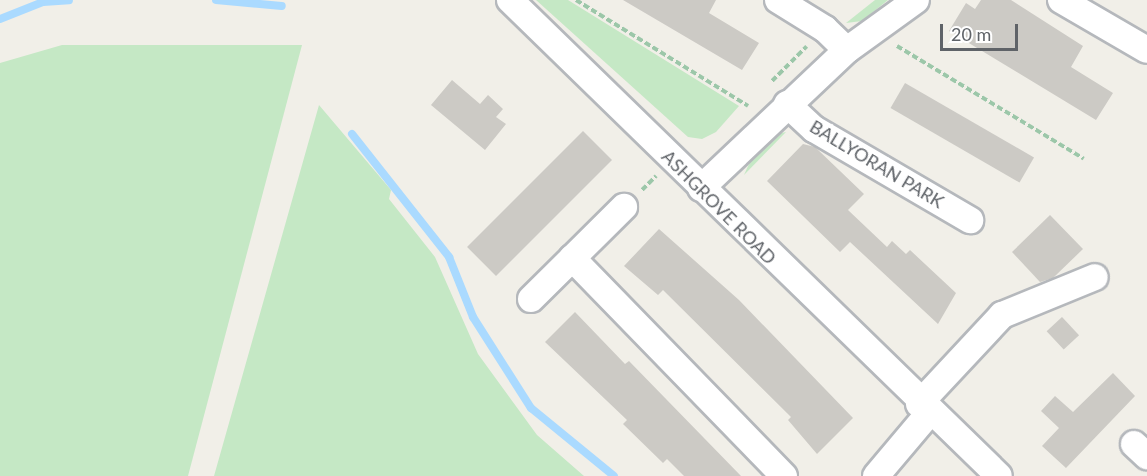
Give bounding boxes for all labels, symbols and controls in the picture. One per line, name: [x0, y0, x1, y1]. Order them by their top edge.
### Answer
scale bar: [943, 12, 1021, 50]
text: 20 m: [951, 23, 991, 45]
street label: BALLYORAN PARK: [806, 115, 948, 213]
street label: ASHGROVE ROAD: [658, 146, 780, 268]

